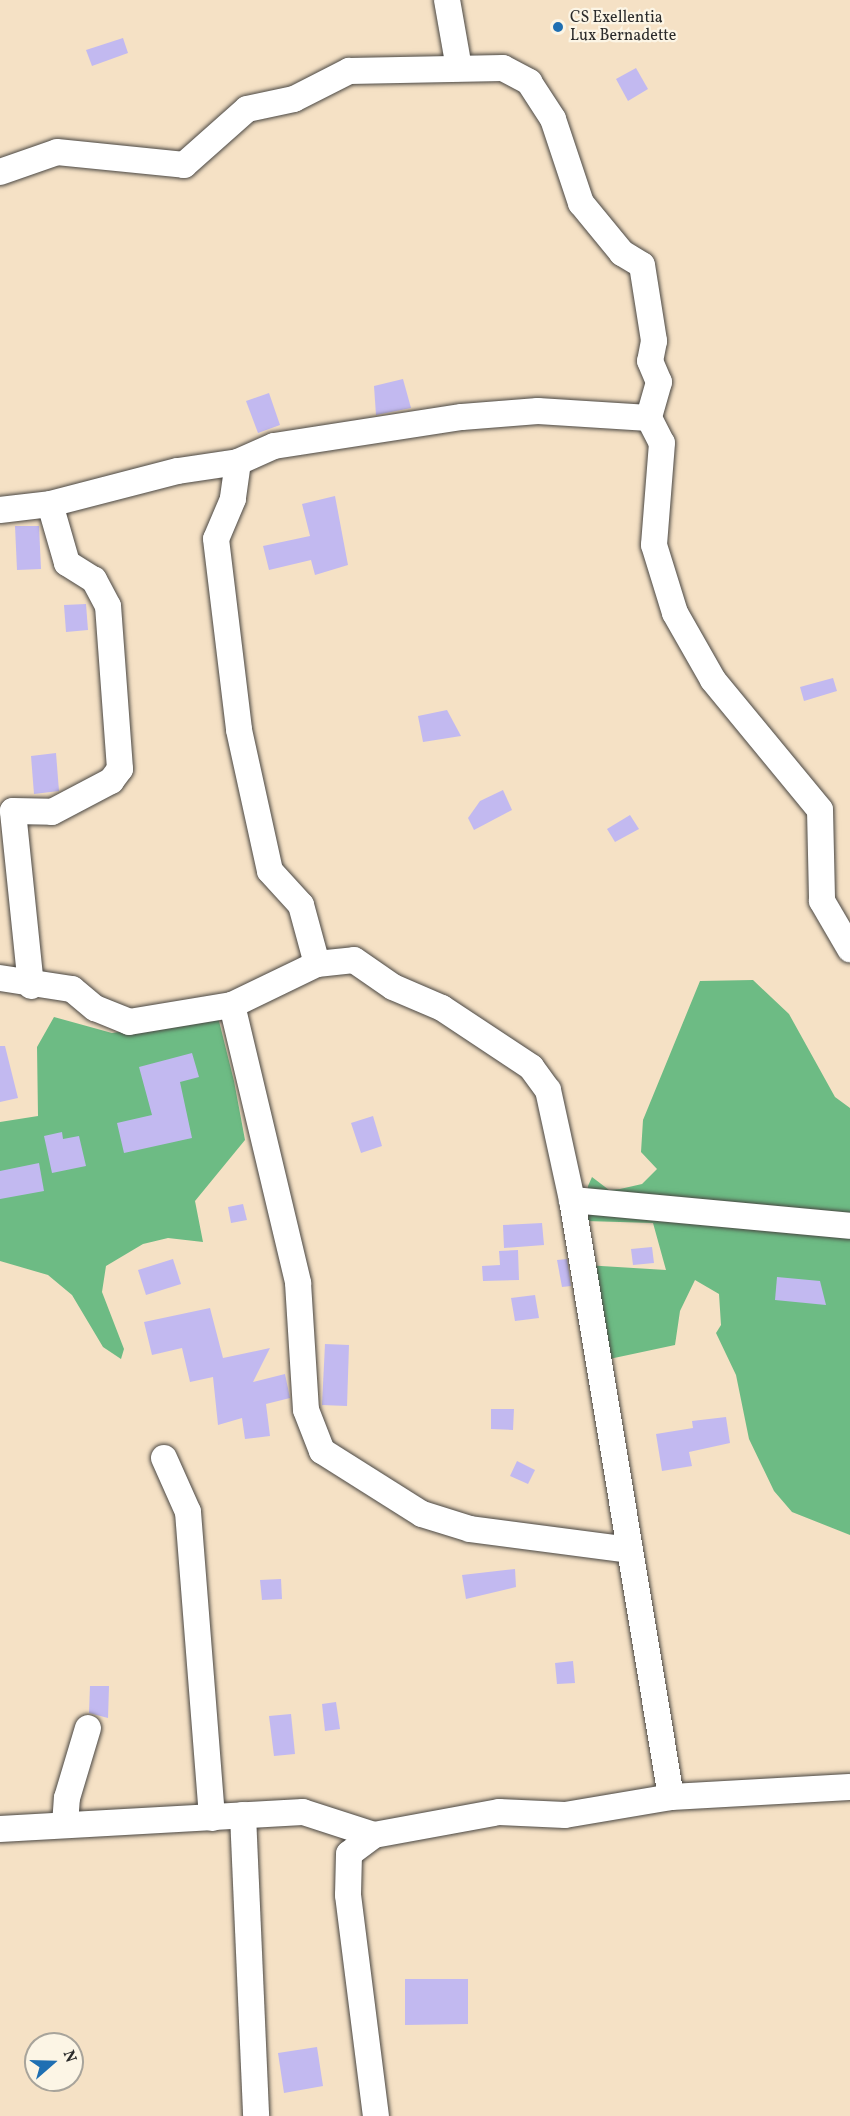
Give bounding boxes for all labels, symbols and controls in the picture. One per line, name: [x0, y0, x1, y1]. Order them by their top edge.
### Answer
place label: CS Exellentia Lux Bernadette: [570, 8, 676, 46]
marker: CS Exellentia Lux Bernadette: [551, 20, 565, 34]
north arrow: [24, 2032, 84, 2092]
text: N: [57, 2047, 81, 2066]

